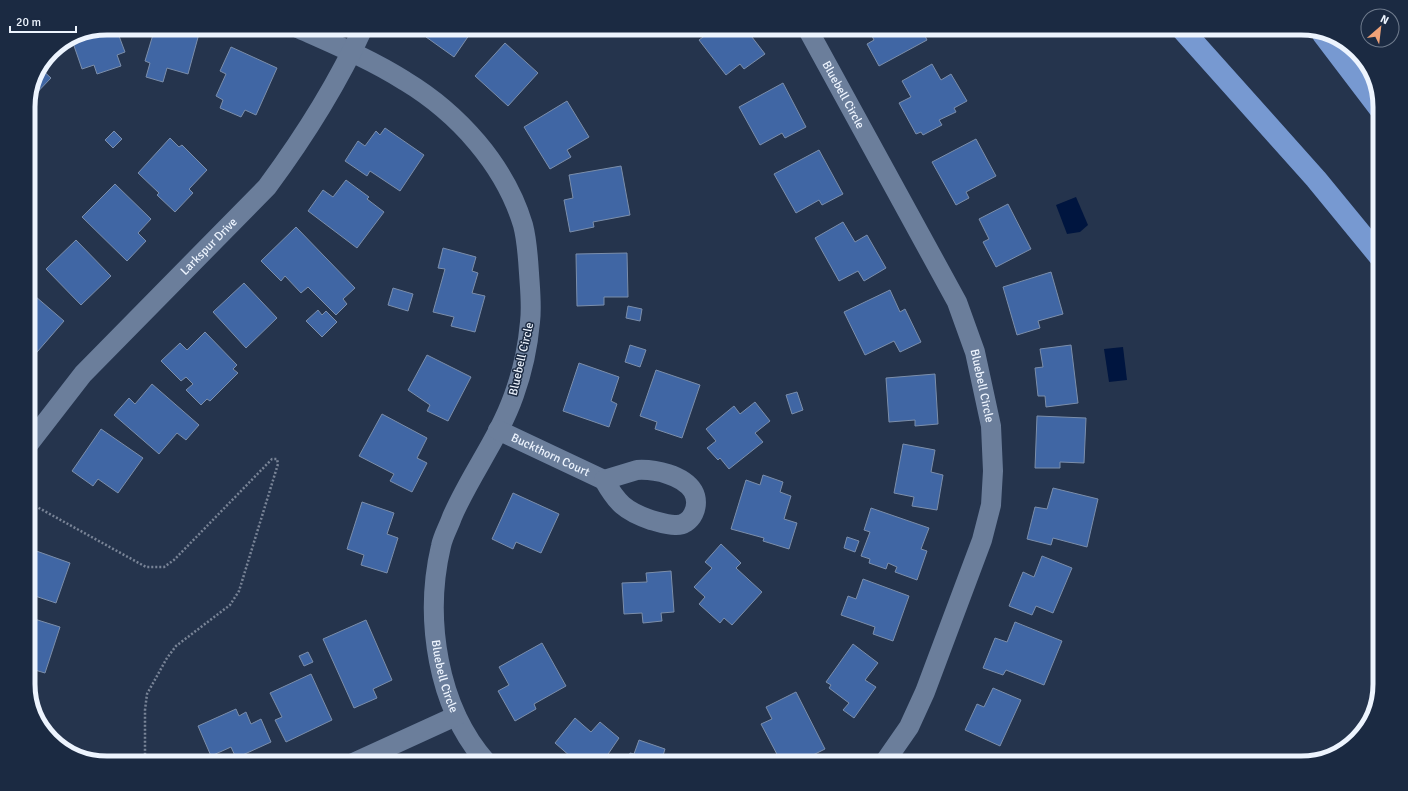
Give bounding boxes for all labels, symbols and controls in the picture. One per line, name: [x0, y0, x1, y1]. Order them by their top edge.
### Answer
scale bar: [10, 8, 76, 34]
north arrow: [1360, 8, 1400, 48]
text: N: [1378, 12, 1391, 27]
text: 20 m: [16, 15, 41, 30]
street label: Bluebell Circle: [818, 58, 868, 131]
street label: Larkspur Drive: [177, 215, 241, 279]
street label: Bluebell Circle: [506, 321, 537, 397]
street label: Bluebell Circle: [967, 348, 997, 424]
street label: Buckthorn Court: [509, 430, 592, 480]
street label: Bluebell Circle: [428, 639, 461, 715]

